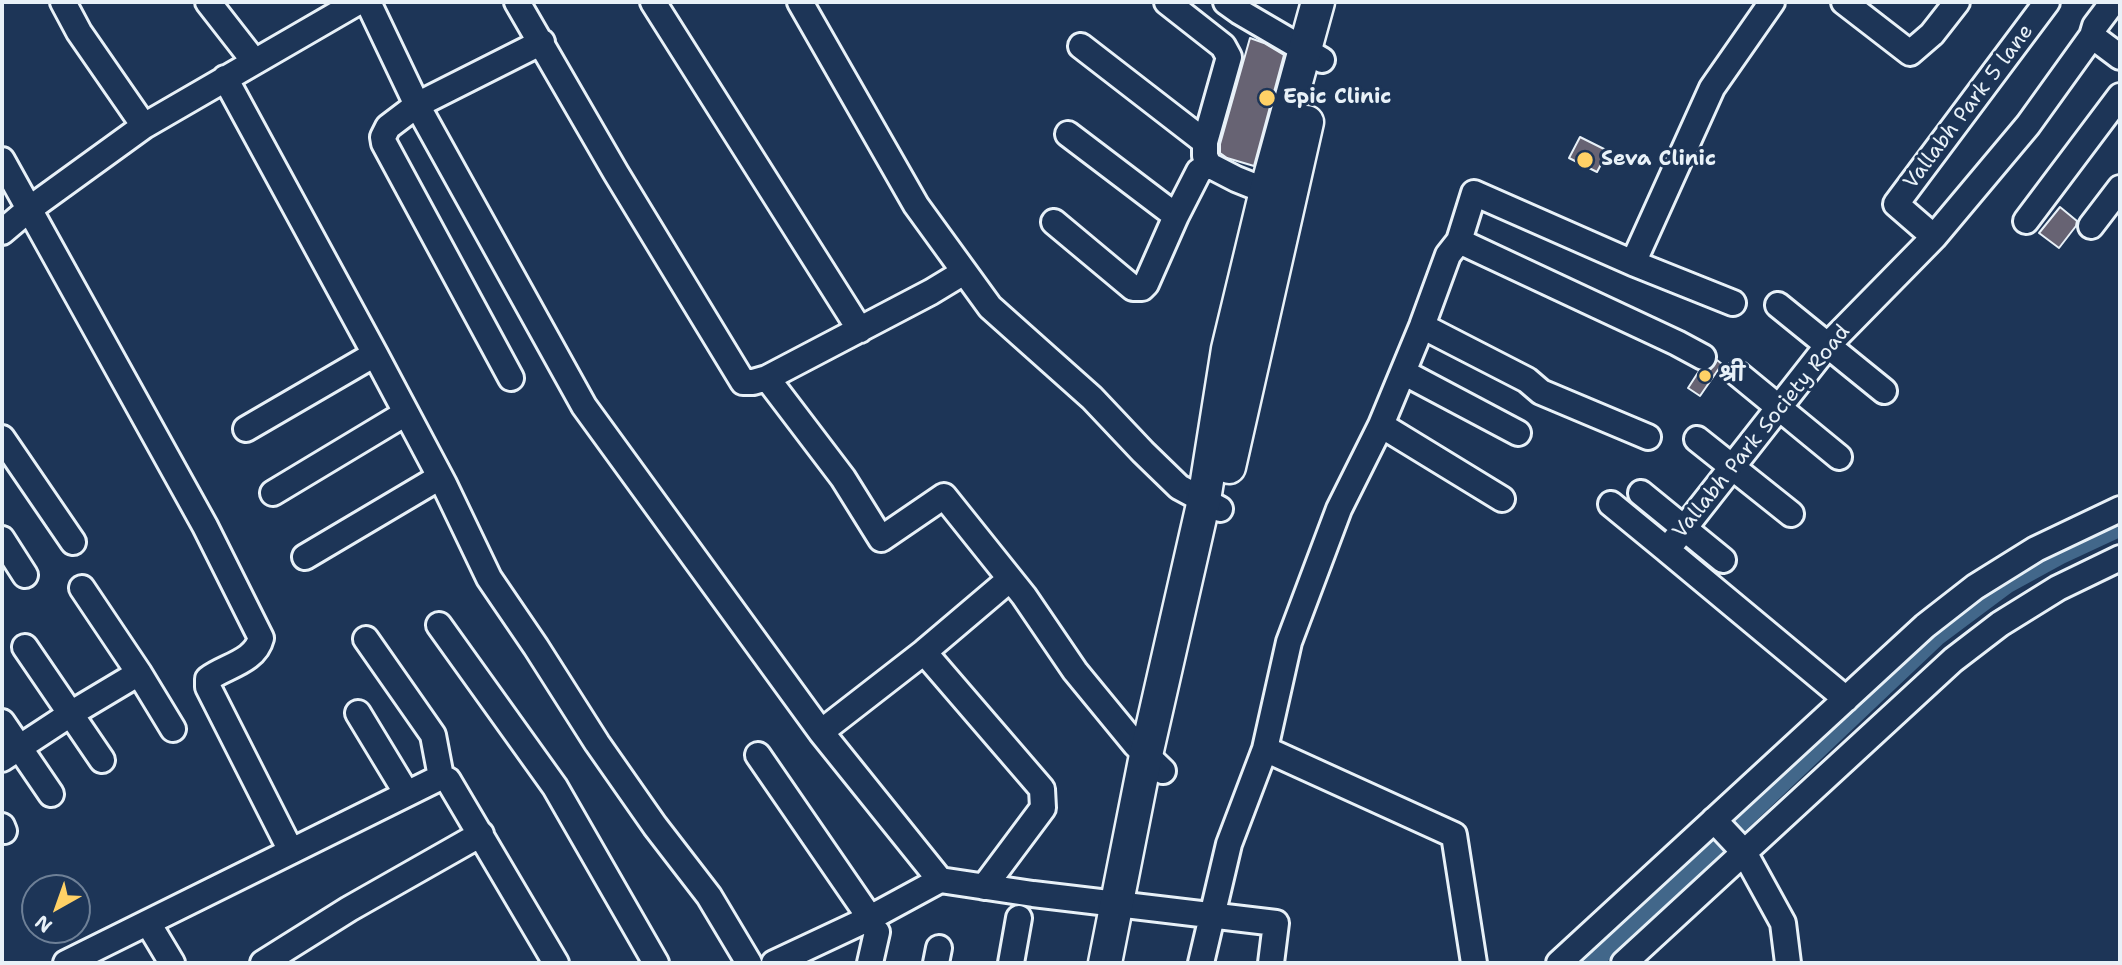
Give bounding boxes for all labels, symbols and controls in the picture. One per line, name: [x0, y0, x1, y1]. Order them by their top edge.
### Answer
street label: Vallabh Park 5 lane: [1899, 20, 2039, 194]
place label: Epic Clinic: [1283, 85, 1391, 111]
marker: Epic Clinic: [1257, 88, 1277, 108]
place label: Seva Clinic: [1601, 147, 1716, 173]
marker: Seva Clinic: [1575, 150, 1595, 170]
street label: Vallabh Park Society Road: [1668, 320, 1856, 544]
place label: श्री: [1719, 363, 1745, 389]
marker: श्री: [1697, 368, 1713, 384]
north arrow: [21, 874, 91, 944]
text: N: [30, 910, 57, 938]

